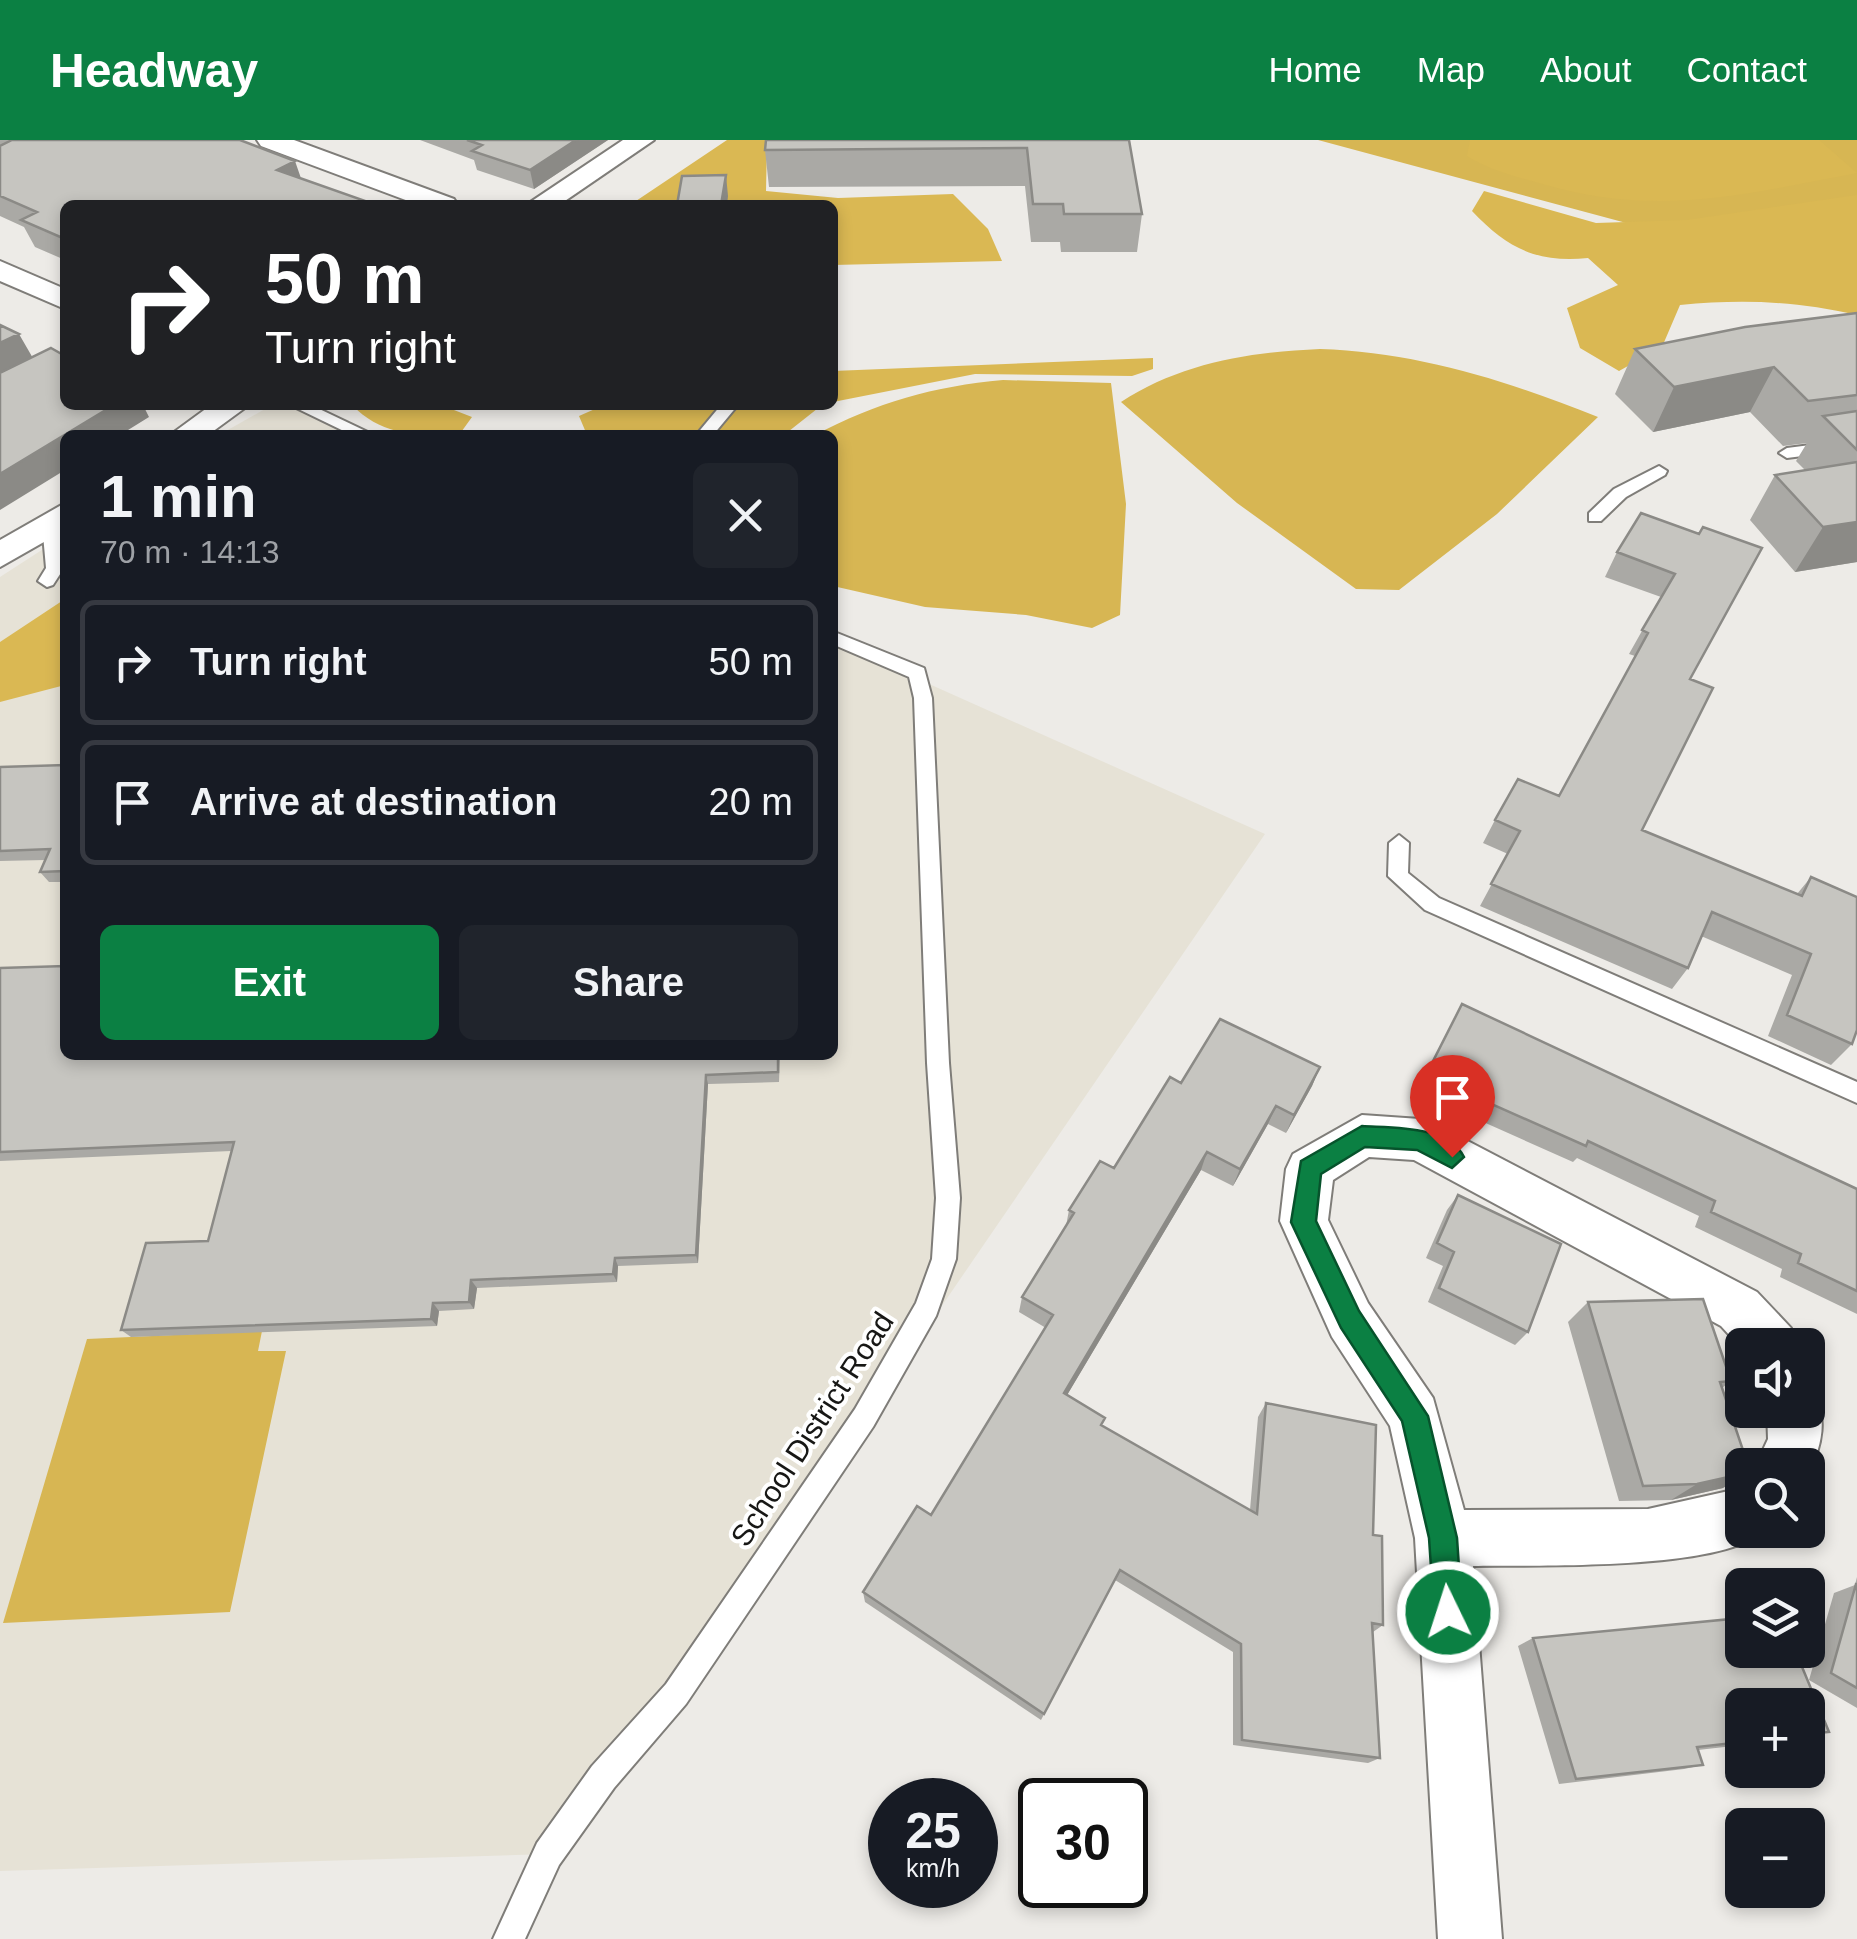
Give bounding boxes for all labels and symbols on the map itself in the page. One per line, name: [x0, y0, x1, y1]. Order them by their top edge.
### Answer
pin: [1410, 1055, 1495, 1158]
street label: School District Road: [724, 1306, 900, 1552]
position arrow: [1396, 1560, 1500, 1664]
speed limit sign: 30: [1018, 1778, 1148, 1908]

